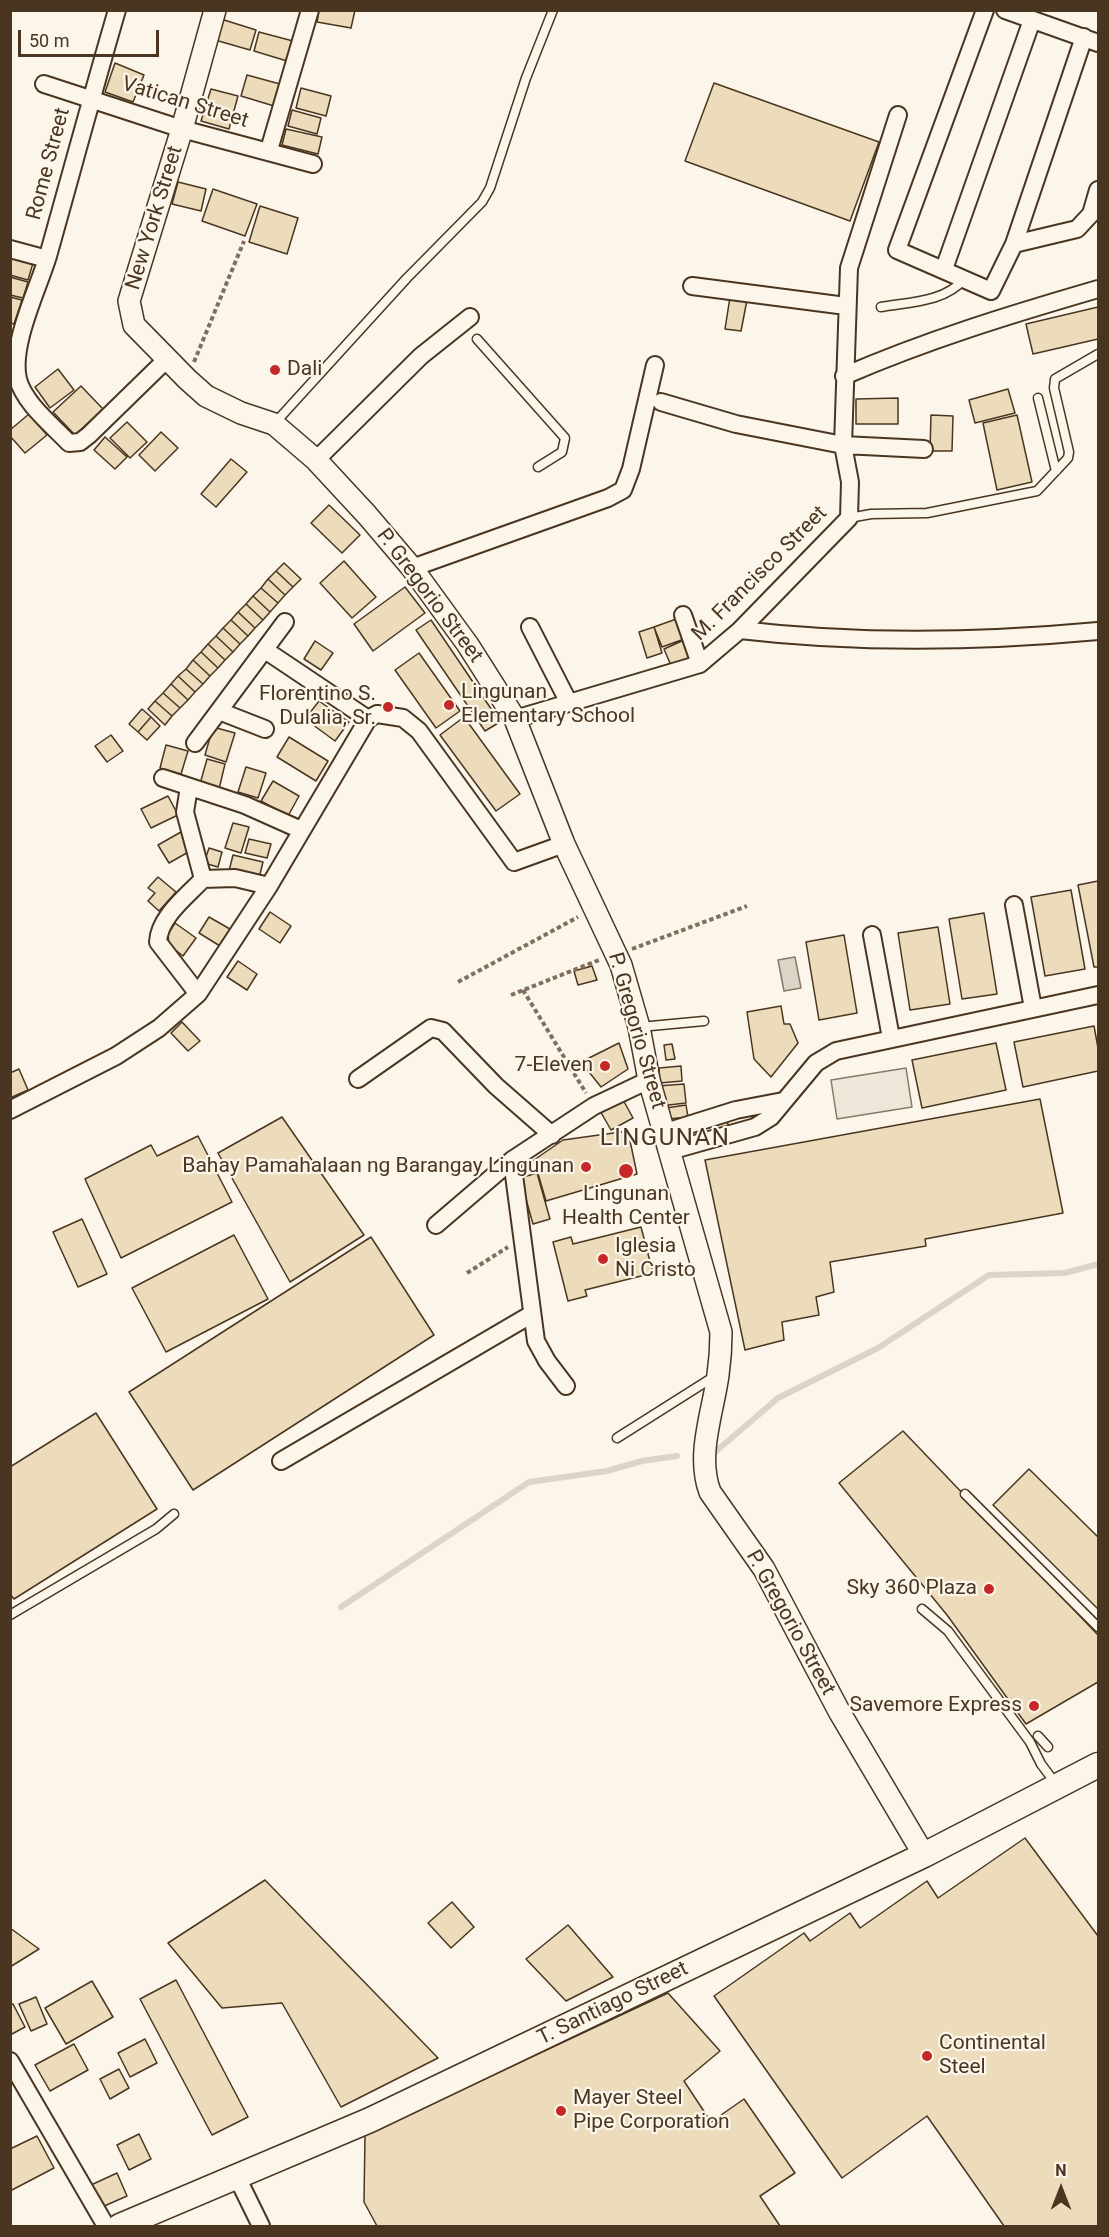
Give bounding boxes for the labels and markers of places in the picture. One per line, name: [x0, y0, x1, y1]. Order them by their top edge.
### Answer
place label: Dali: [287, 357, 322, 383]
marker: Dali: [268, 363, 282, 377]
place label: Lingunan Elementary School: [461, 680, 635, 730]
place label: Florentino S. Dulalia, Sr.: [259, 682, 376, 732]
marker: Lingunan Elementary School: [442, 698, 456, 712]
marker: Florentino S. Dulalia, Sr.: [381, 700, 395, 714]
place label: 7-Eleven: [515, 1053, 593, 1079]
marker: 7-Eleven: [598, 1059, 612, 1073]
place label: Bahay Pamahalaan ng Barangay Lingunan: [182, 1154, 574, 1180]
marker: Bahay Pamahalaan ng Barangay Lingunan: [579, 1160, 593, 1174]
marker: Lingunan Health Center: [617, 1162, 635, 1180]
place label: Lingunan Health Center: [562, 1182, 690, 1232]
place label: Iglesia Ni Cristo: [615, 1234, 696, 1284]
marker: Iglesia Ni Cristo: [596, 1252, 610, 1266]
place label: Sky 360 Plaza: [847, 1576, 977, 1602]
marker: Sky 360 Plaza: [982, 1582, 996, 1596]
place label: Savemore Express: [850, 1693, 1022, 1719]
marker: Savemore Express: [1027, 1699, 1041, 1713]
place label: Continental Steel: [939, 2031, 1046, 2081]
marker: Continental Steel: [920, 2049, 934, 2063]
place label: Mayer Steel Pipe Corporation: [573, 2086, 730, 2136]
marker: Mayer Steel Pipe Corporation: [554, 2104, 568, 2118]

